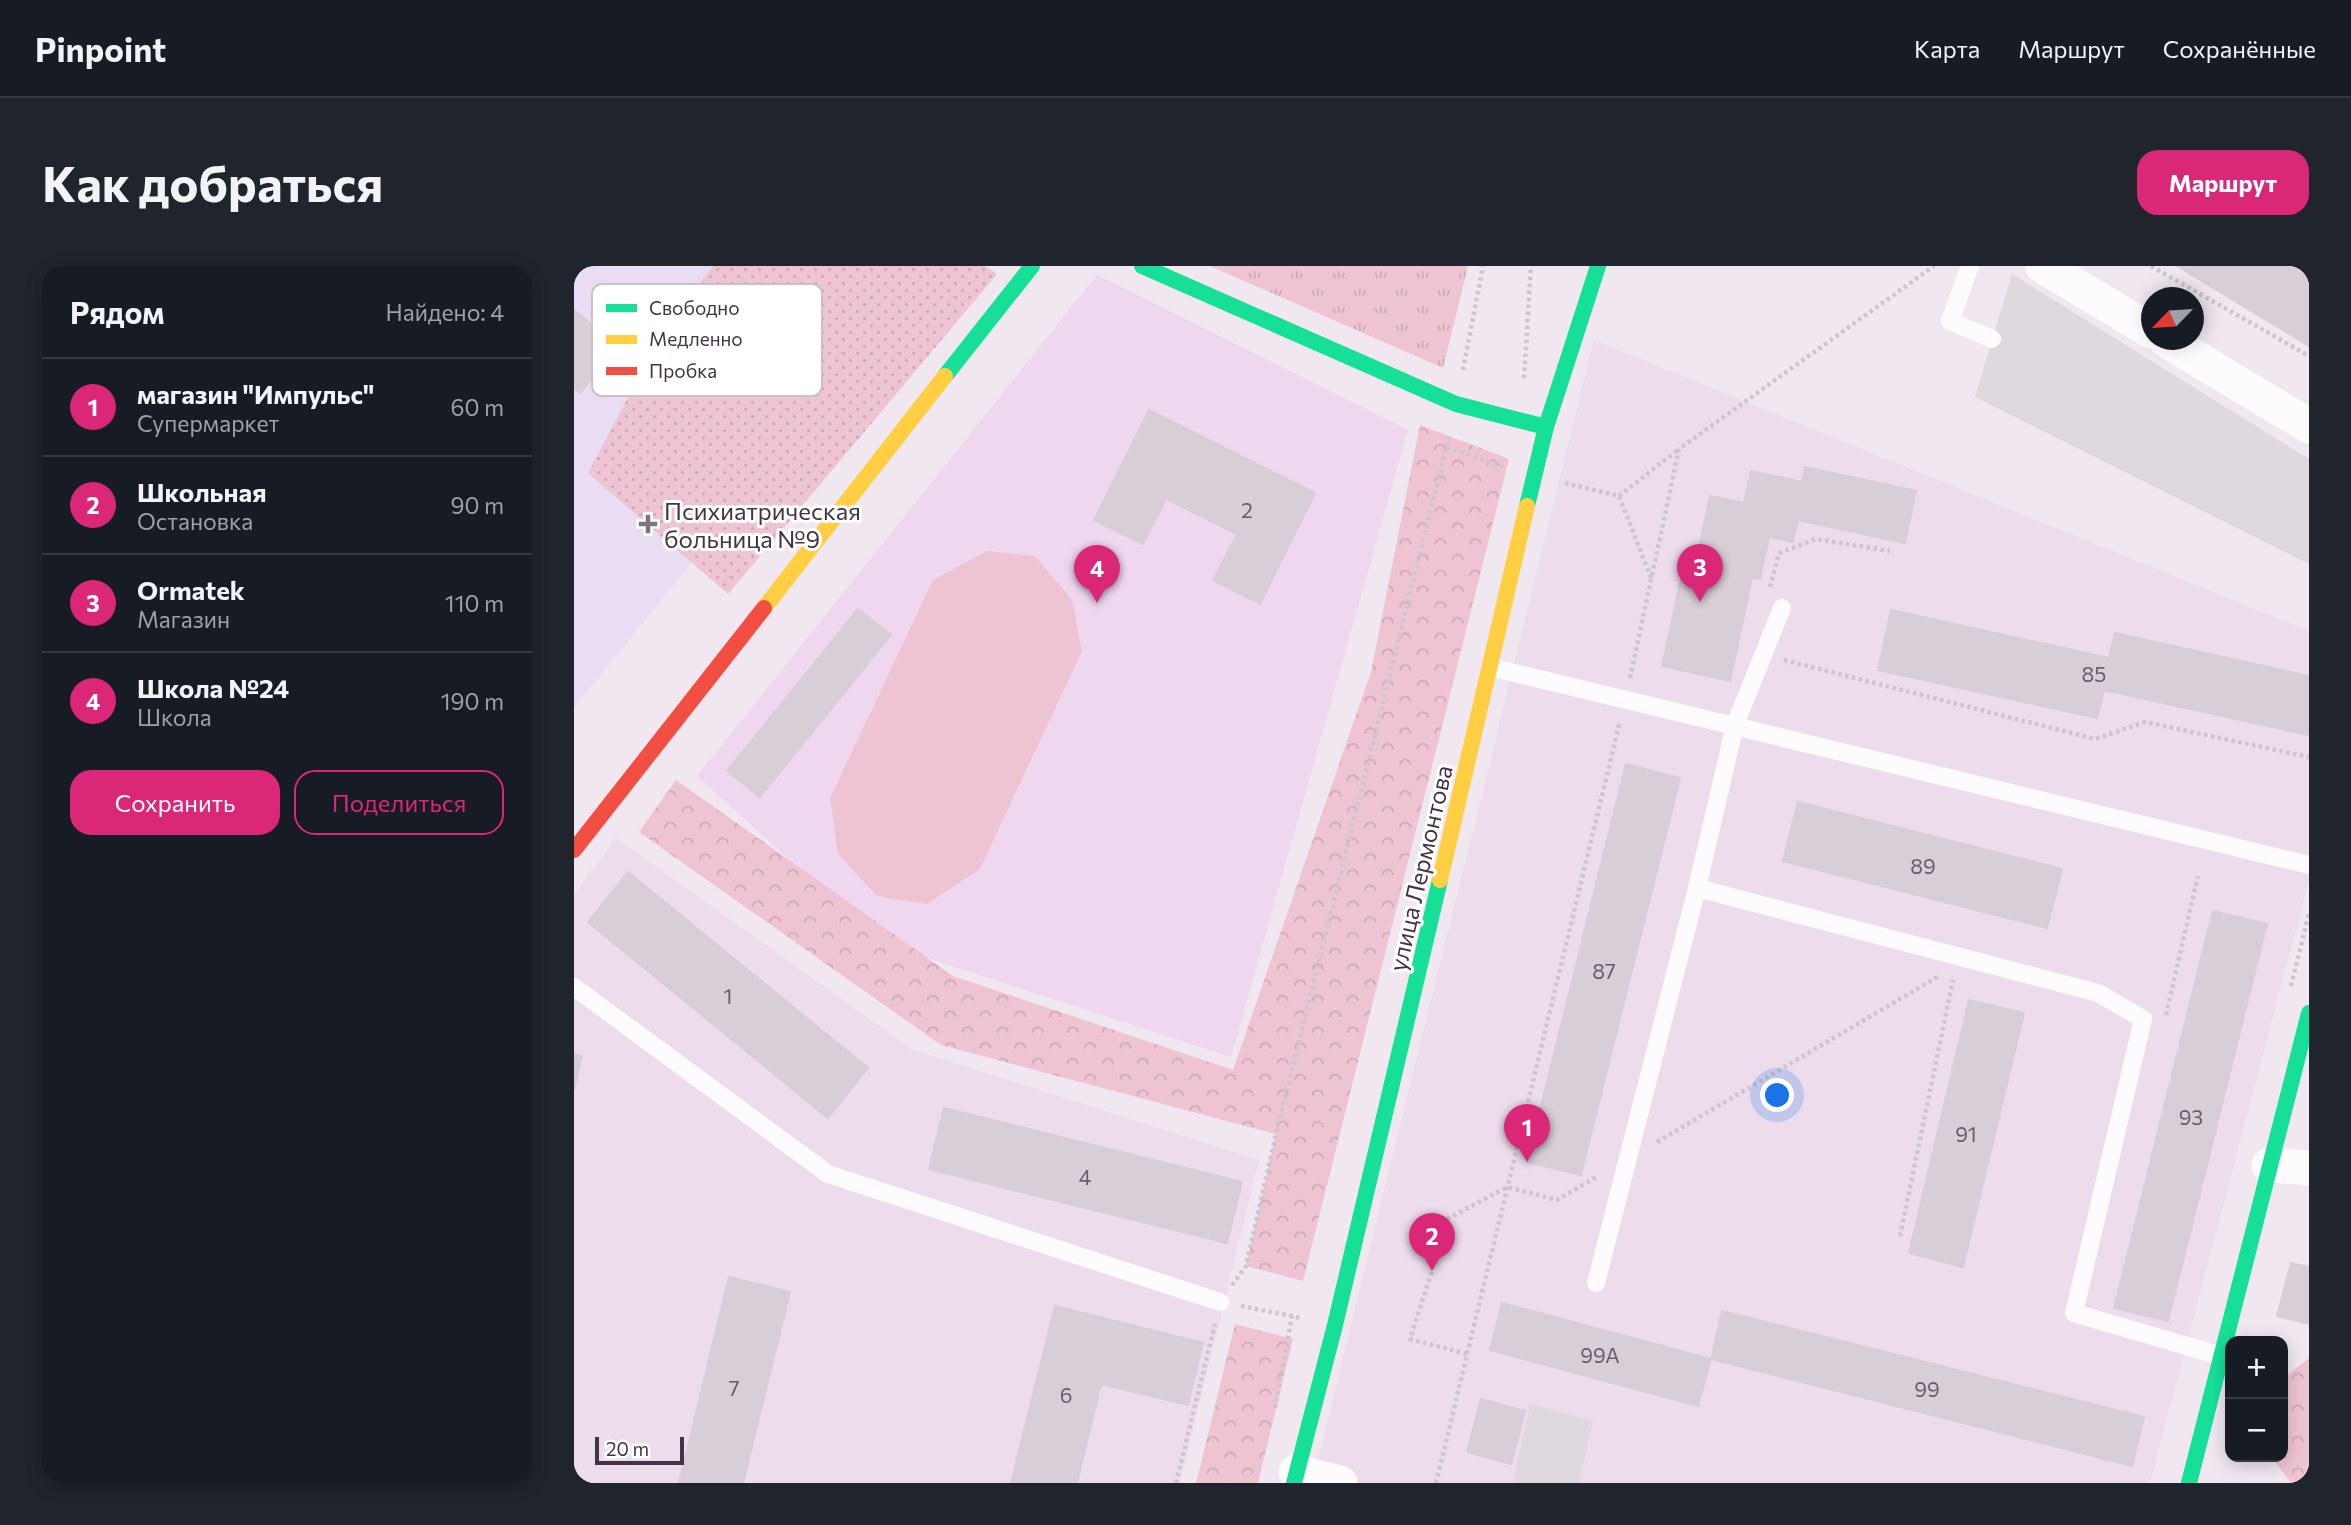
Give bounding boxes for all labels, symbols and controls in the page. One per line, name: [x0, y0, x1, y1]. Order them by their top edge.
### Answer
text: Pinpoint: [35, 28, 166, 69]
text: Карта: [1914, 34, 1980, 63]
text: Маршрут: [2018, 34, 2125, 63]
text: Сохранённые: [2163, 34, 2316, 63]
button: Маршрут: [2137, 150, 2309, 215]
text: Как добраться: [42, 152, 383, 212]
legend: [592, 284, 822, 396]
north arrow: [2141, 287, 2204, 350]
text: Рядом: [70, 293, 164, 330]
text: Свободно: [649, 296, 739, 319]
text: Найдено: 4: [386, 298, 504, 326]
text: Медленно: [649, 327, 743, 350]
text: Пробка: [649, 359, 717, 382]
text: магазин "Импульс": [137, 378, 374, 409]
text: 1: [88, 393, 98, 421]
text: 60 m: [451, 393, 504, 421]
text: Супермаркет: [137, 409, 279, 437]
text: Школьная: [137, 476, 267, 507]
text: 2: [86, 491, 100, 519]
text: 90 m: [451, 491, 504, 519]
place label: Психиатрическая больница №9: [664, 496, 861, 553]
house number: 2: [1241, 497, 1253, 522]
text: Остановка: [137, 507, 253, 535]
marker: Психиатрическая больница №9: [638, 514, 658, 534]
pin: 3: [1677, 544, 1723, 602]
pin: 4: [1074, 545, 1120, 603]
text: Ormatek: [137, 574, 245, 605]
text: 3: [86, 589, 100, 617]
text: 110 m: [445, 589, 504, 617]
text: Магазин: [137, 605, 230, 633]
house number: 85: [2082, 661, 2106, 686]
text: Школа №24: [137, 672, 289, 703]
text: 4: [86, 687, 100, 715]
text: 190 m: [441, 687, 504, 715]
text: Школа: [137, 703, 212, 731]
street label: улица Лермонтова: [1382, 762, 1458, 974]
button: Сохранить: [70, 770, 280, 835]
button: Поделиться: [294, 770, 504, 835]
house number: 89: [1910, 853, 1936, 878]
house number: 87: [1592, 958, 1616, 983]
house number: 1: [724, 983, 732, 1008]
your location: [1760, 1078, 1794, 1112]
pin: 1: [1504, 1104, 1550, 1162]
house number: 93: [2179, 1104, 2203, 1129]
house number: 91: [1955, 1121, 1977, 1146]
house number: 4: [1079, 1164, 1092, 1189]
pin: 2: [1409, 1213, 1455, 1271]
map controls: [2225, 1336, 2288, 1462]
button: +: [2225, 1336, 2288, 1399]
house number: 99А: [1580, 1342, 1620, 1367]
house number: 7: [728, 1375, 740, 1400]
house number: 99: [1914, 1376, 1940, 1401]
house number: 6: [1060, 1382, 1072, 1407]
button: −: [2225, 1399, 2288, 1462]
scale bar: [595, 1434, 684, 1466]
text: 20 m: [606, 1437, 649, 1460]

